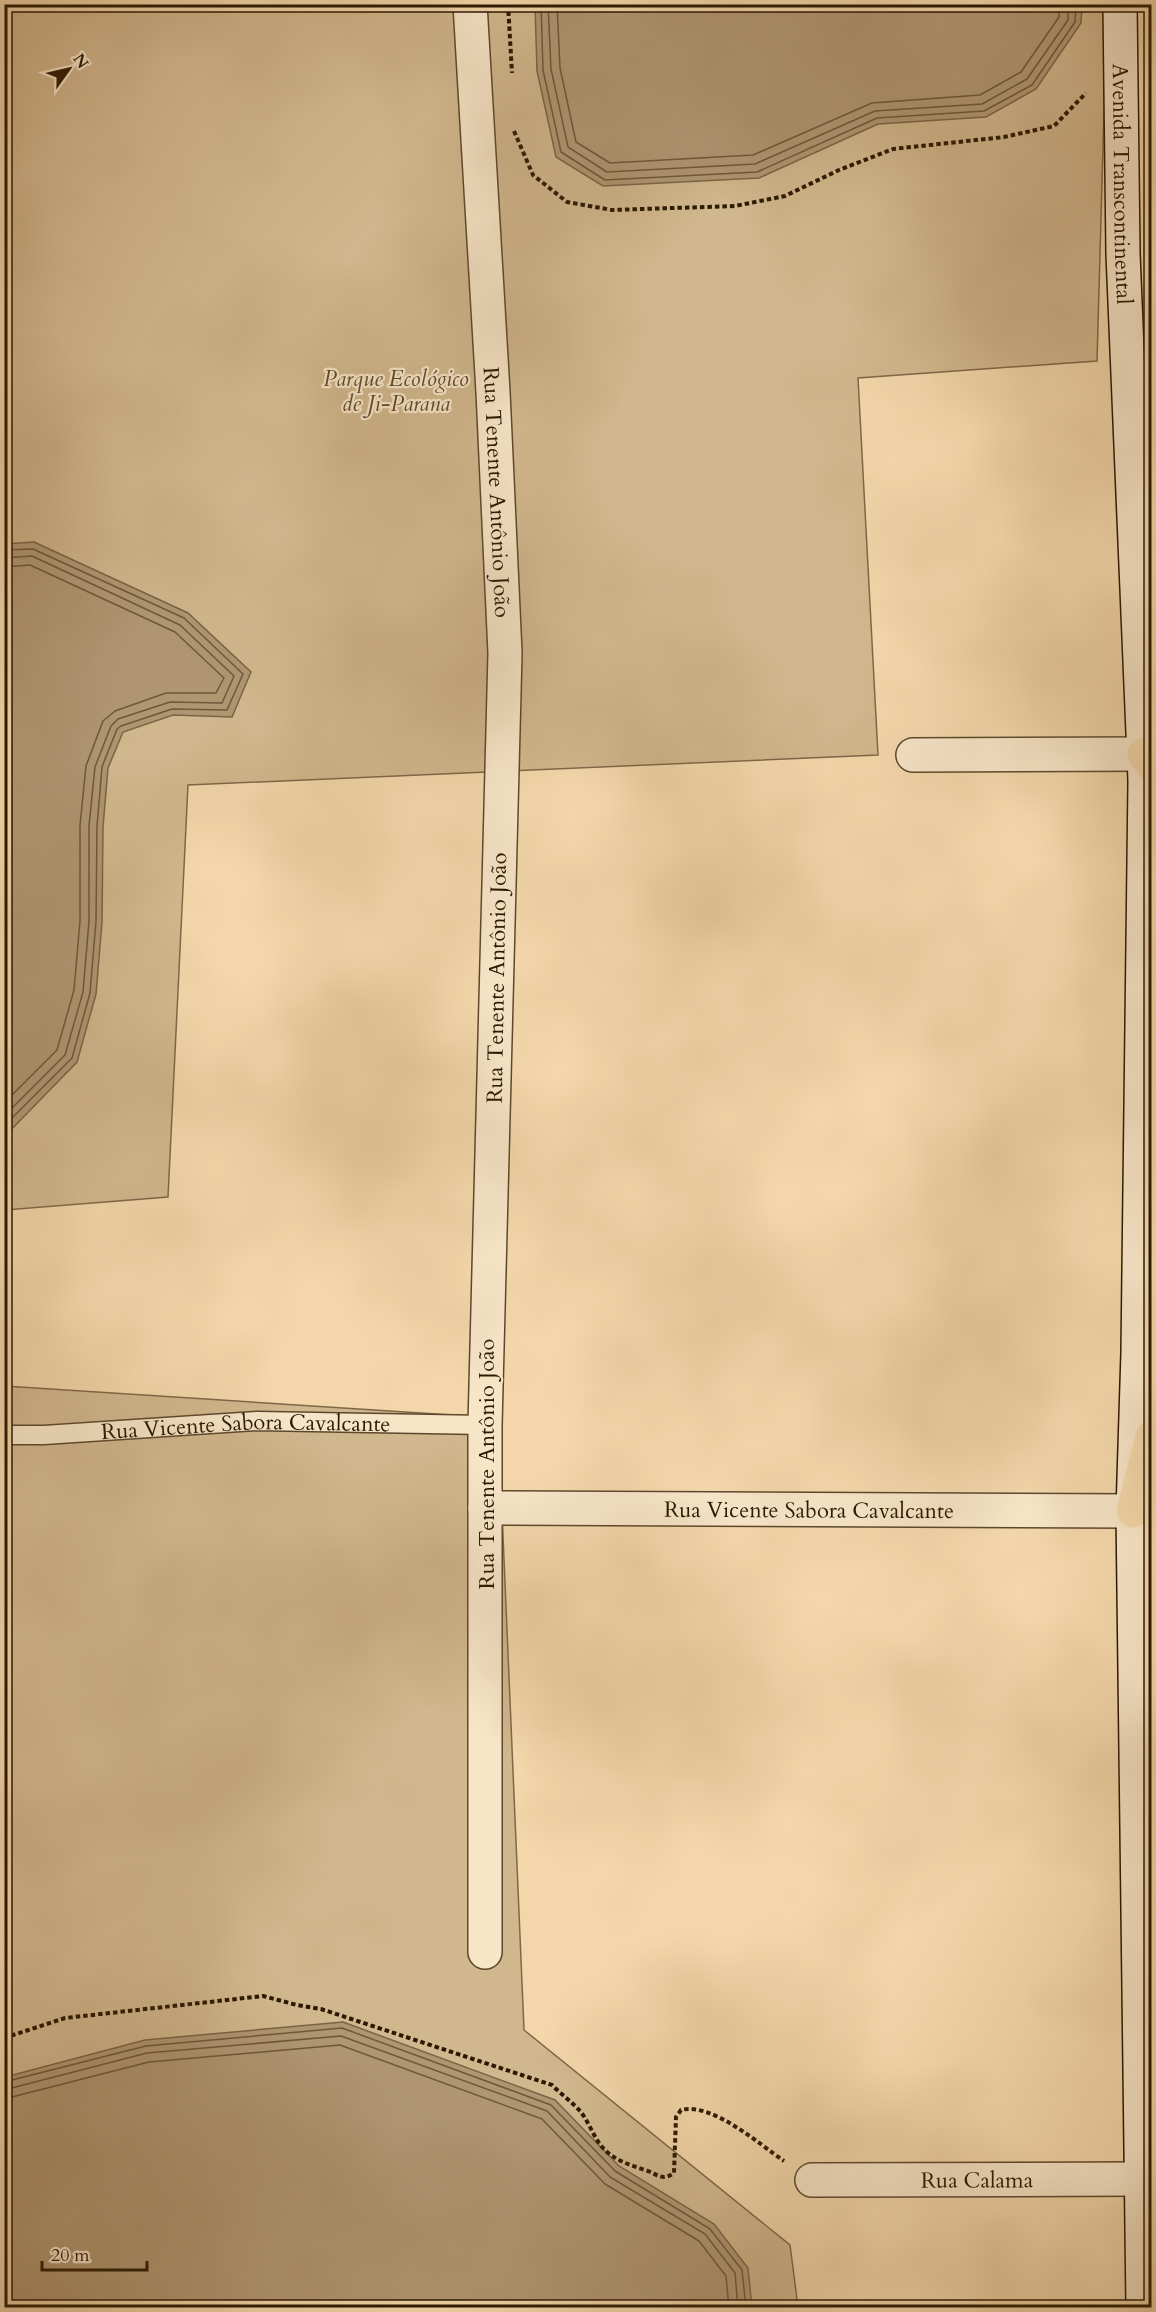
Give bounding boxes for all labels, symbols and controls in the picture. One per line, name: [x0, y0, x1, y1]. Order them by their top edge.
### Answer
north arrow: [39, 39, 99, 99]
text: N: [68, 49, 94, 73]
street label: Avenida Transcontinental: [1105, 63, 1139, 305]
park label: Parque Ecológico de Ji-Parana: [323, 364, 469, 419]
street label: Rua Tenente Antônio João: [476, 366, 517, 619]
street label: Rua Tenente Antônio João: [480, 852, 514, 1104]
street label: Rua Tenente Antônio João: [472, 1338, 502, 1590]
street label: Rua Vicente Sabora Cavalcante: [100, 1407, 391, 1447]
street label: Rua Vicente Sabora Cavalcante: [664, 1495, 954, 1526]
street label: Rua Calama: [921, 2165, 1034, 2196]
scale bar: [42, 2234, 147, 2272]
text: 20 m: [51, 2243, 90, 2268]

